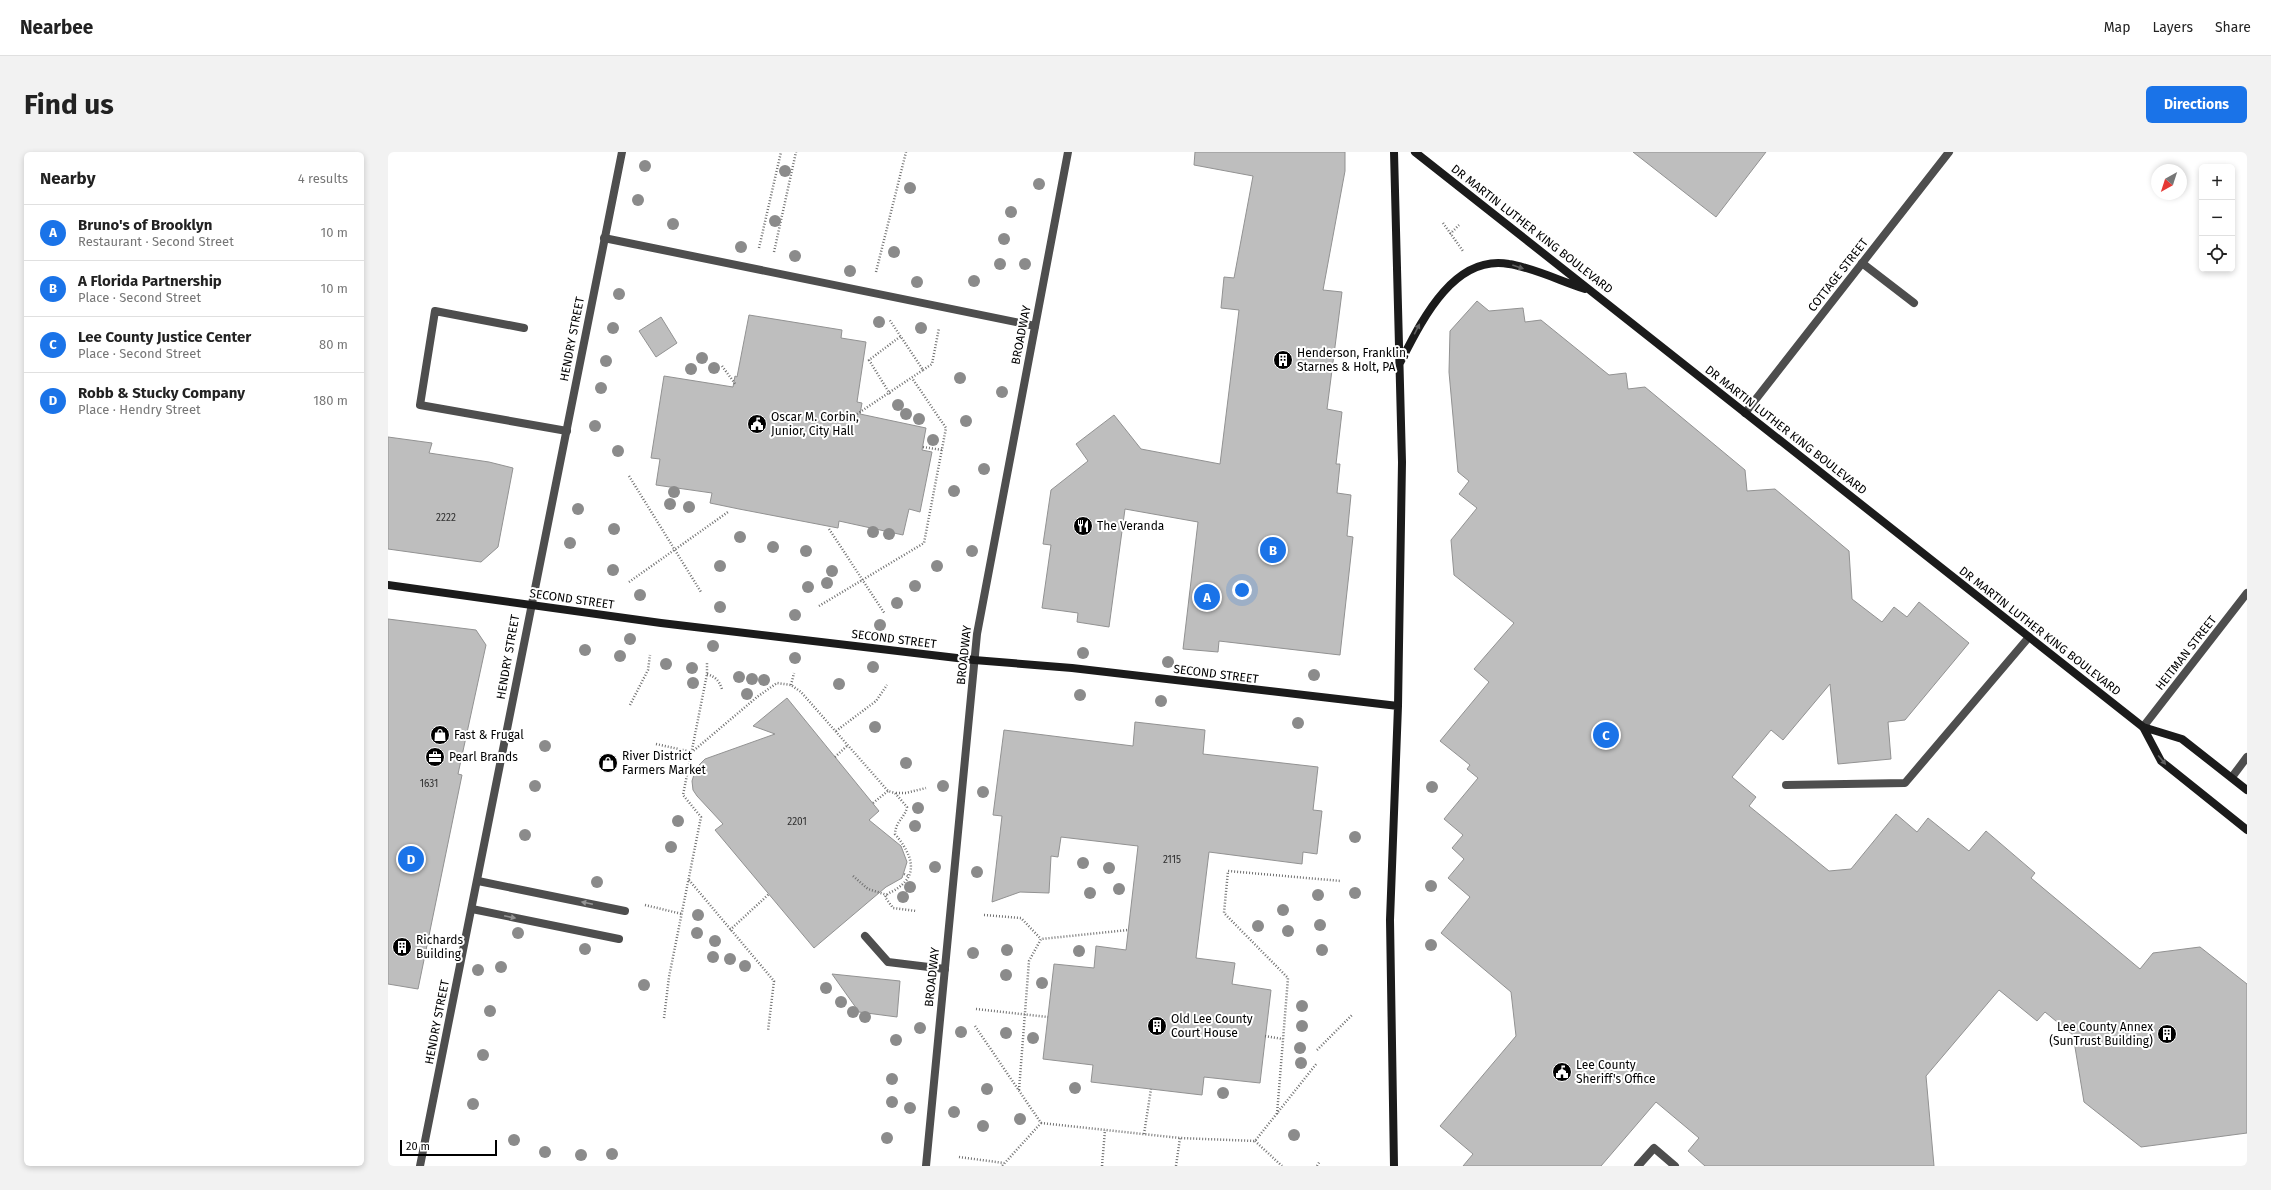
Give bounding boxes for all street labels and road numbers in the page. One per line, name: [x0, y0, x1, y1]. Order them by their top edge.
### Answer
street label: DR MARTIN LUTHER KING BOULEVARD: [1448, 162, 1616, 297]
street label: COTTAGE STREET: [1805, 235, 1871, 314]
street label: HENDRY STREET: [557, 295, 587, 383]
street label: BROADWAY: [1008, 304, 1034, 366]
street label: DR MARTIN LUTHER KING BOULEVARD: [1702, 363, 1870, 498]
street label: DR MARTIN LUTHER KING BOULEVARD: [1956, 564, 2124, 699]
street label: SECOND STREET: [529, 586, 616, 612]
street label: HEITMAN STREET: [2153, 612, 2220, 693]
street label: HENDRY STREET: [494, 613, 522, 701]
street label: BROADWAY: [954, 624, 974, 686]
street label: SECOND STREET: [851, 627, 938, 651]
street label: SECOND STREET: [1173, 662, 1260, 686]
street label: BROADWAY: [922, 946, 942, 1008]
street label: HENDRY STREET: [422, 978, 452, 1066]

